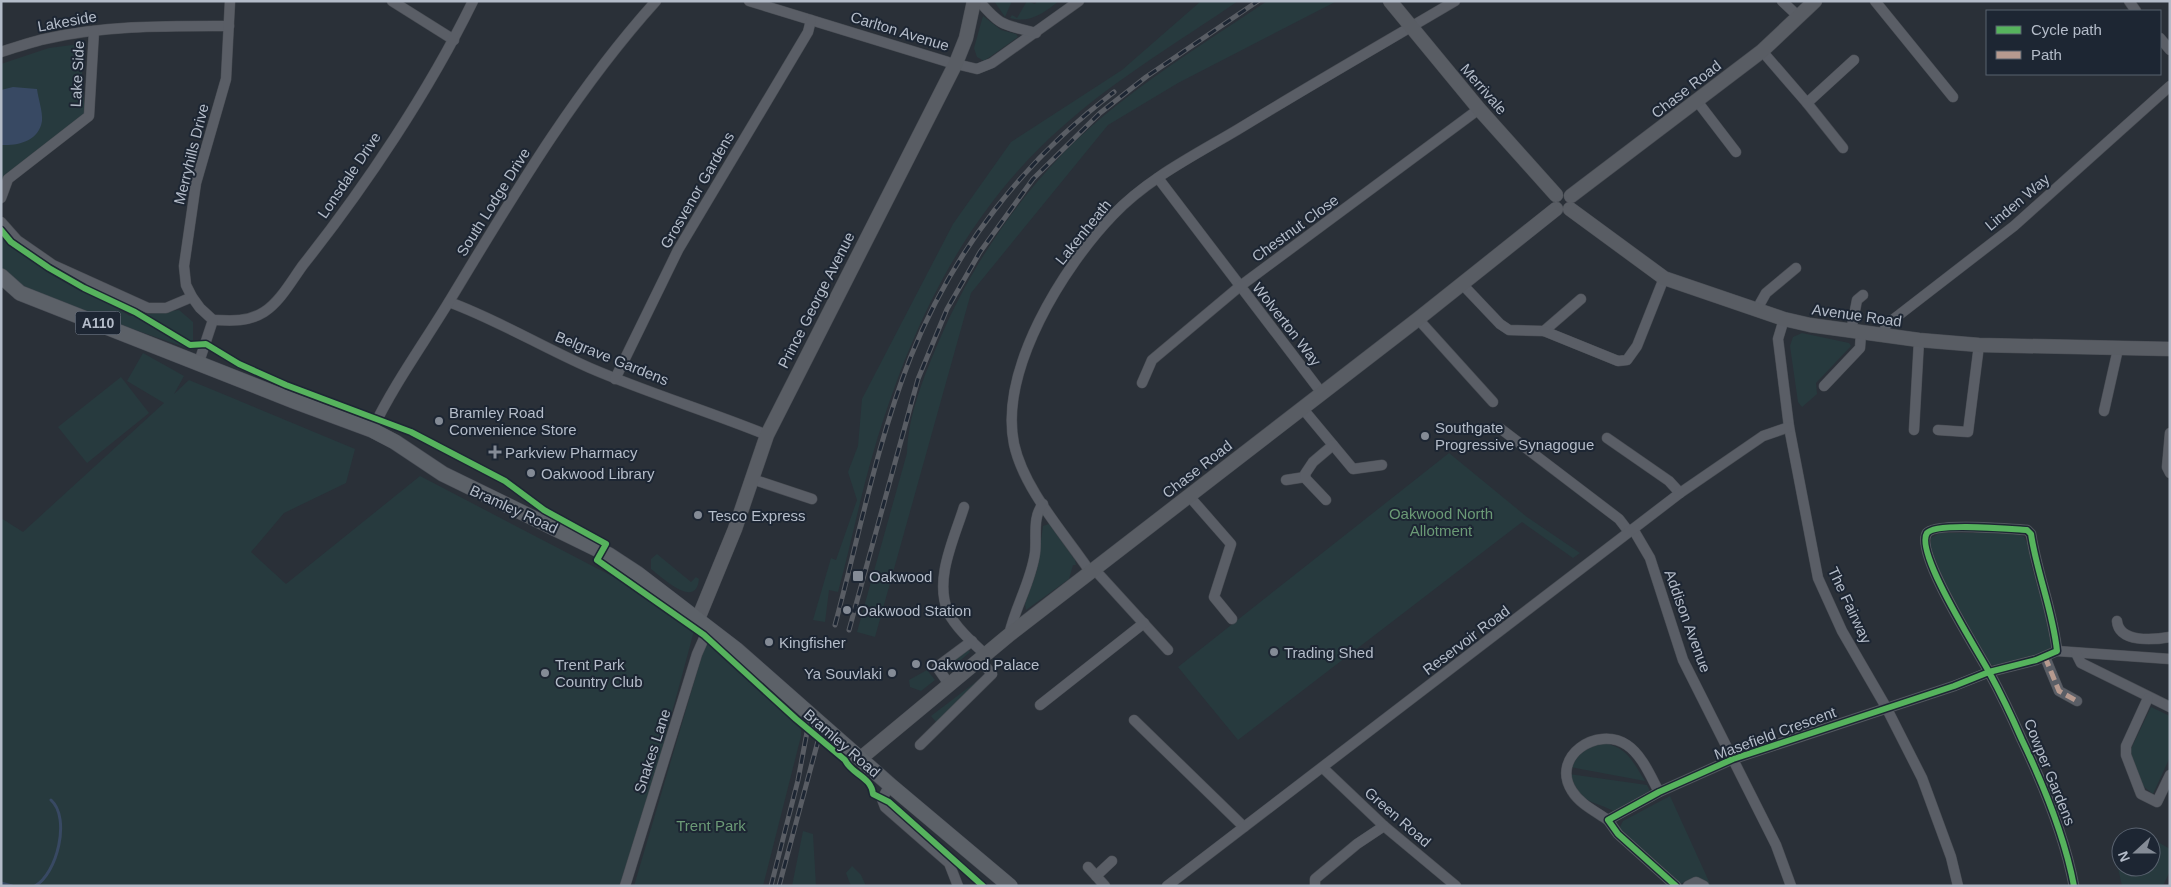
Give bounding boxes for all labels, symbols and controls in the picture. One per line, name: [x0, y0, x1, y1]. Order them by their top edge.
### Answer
street label: Lakeside: [36, 7, 98, 35]
street label: Carlton Avenue: [849, 8, 951, 54]
legend: [1986, 10, 2161, 75]
text: Cycle path: [2031, 21, 2102, 38]
street label: Lake Side: [67, 40, 87, 108]
text: Path: [2031, 46, 2062, 63]
street label: Chase Road: [1648, 57, 1724, 121]
street label: Merrivale: [1457, 60, 1511, 118]
street label: Merryhills Drive: [170, 102, 212, 206]
street label: Lonsdale Drive: [314, 129, 384, 221]
street label: Grosvenor Gardens: [657, 129, 737, 251]
street label: South Lodge Drive: [453, 145, 533, 259]
street label: Linden Way: [1981, 170, 2053, 234]
street label: Chestnut Close: [1249, 191, 1341, 265]
street label: Lakenheath: [1052, 196, 1114, 268]
street label: Prince George Avenue: [774, 229, 858, 371]
street label: Wolverton Way: [1249, 279, 1325, 369]
street label: Avenue Road: [1811, 300, 1903, 330]
road number: A110: [76, 312, 120, 334]
street label: Belgrave Gardens: [553, 327, 671, 389]
place label: Bramley Road Convenience Store: [449, 404, 577, 438]
marker: Bramley Road Convenience Store: [433, 415, 445, 427]
place label: Southgate Progressive Synagogue: [1435, 419, 1594, 453]
marker: Southgate Progressive Synagogue: [1419, 430, 1431, 442]
street label: Chase Road: [1159, 437, 1235, 501]
place label: Parkview Pharmacy: [505, 444, 638, 461]
marker: Parkview Pharmacy: [489, 446, 501, 458]
place label: Oakwood Library: [541, 465, 655, 482]
marker: Oakwood Library: [525, 467, 537, 479]
street label: Bramley Road: [467, 481, 561, 537]
park label: Oakwood North Allotment: [1389, 505, 1493, 539]
place label: Tesco Express: [708, 507, 806, 524]
marker: Tesco Express: [692, 509, 704, 521]
street label: The Fairway: [1825, 564, 1875, 646]
street label: Addison Avenue: [1662, 567, 1714, 675]
place label: Oakwood: [869, 568, 932, 585]
marker: Oakwood: [851, 569, 865, 583]
place label: Oakwood Station: [857, 602, 971, 619]
street label: Reservoir Road: [1419, 602, 1513, 678]
marker: Oakwood Station: [841, 604, 853, 616]
place label: Kingfisher: [779, 634, 846, 651]
marker: Kingfisher: [763, 636, 775, 648]
place label: Trading Shed: [1284, 644, 1374, 661]
marker: Trading Shed: [1268, 646, 1280, 658]
place label: Trent Park Country Club: [555, 656, 643, 690]
place label: Oakwood Palace: [926, 656, 1039, 673]
marker: Oakwood Palace: [910, 658, 922, 670]
place label: Ya Souvlaki: [804, 665, 882, 682]
marker: Trent Park Country Club: [539, 667, 551, 679]
marker: Ya Souvlaki: [886, 667, 898, 679]
street label: Masefield Crescent: [1712, 703, 1839, 763]
street label: Bramley Road: [801, 705, 883, 781]
street label: Snakes Lane: [630, 707, 674, 795]
street label: Cowper Gardens: [2021, 716, 2079, 828]
street label: Green Road: [1362, 784, 1434, 850]
park label: Trent Park: [676, 817, 746, 834]
north arrow: [2111, 827, 2161, 877]
text: N: [2115, 849, 2133, 864]

